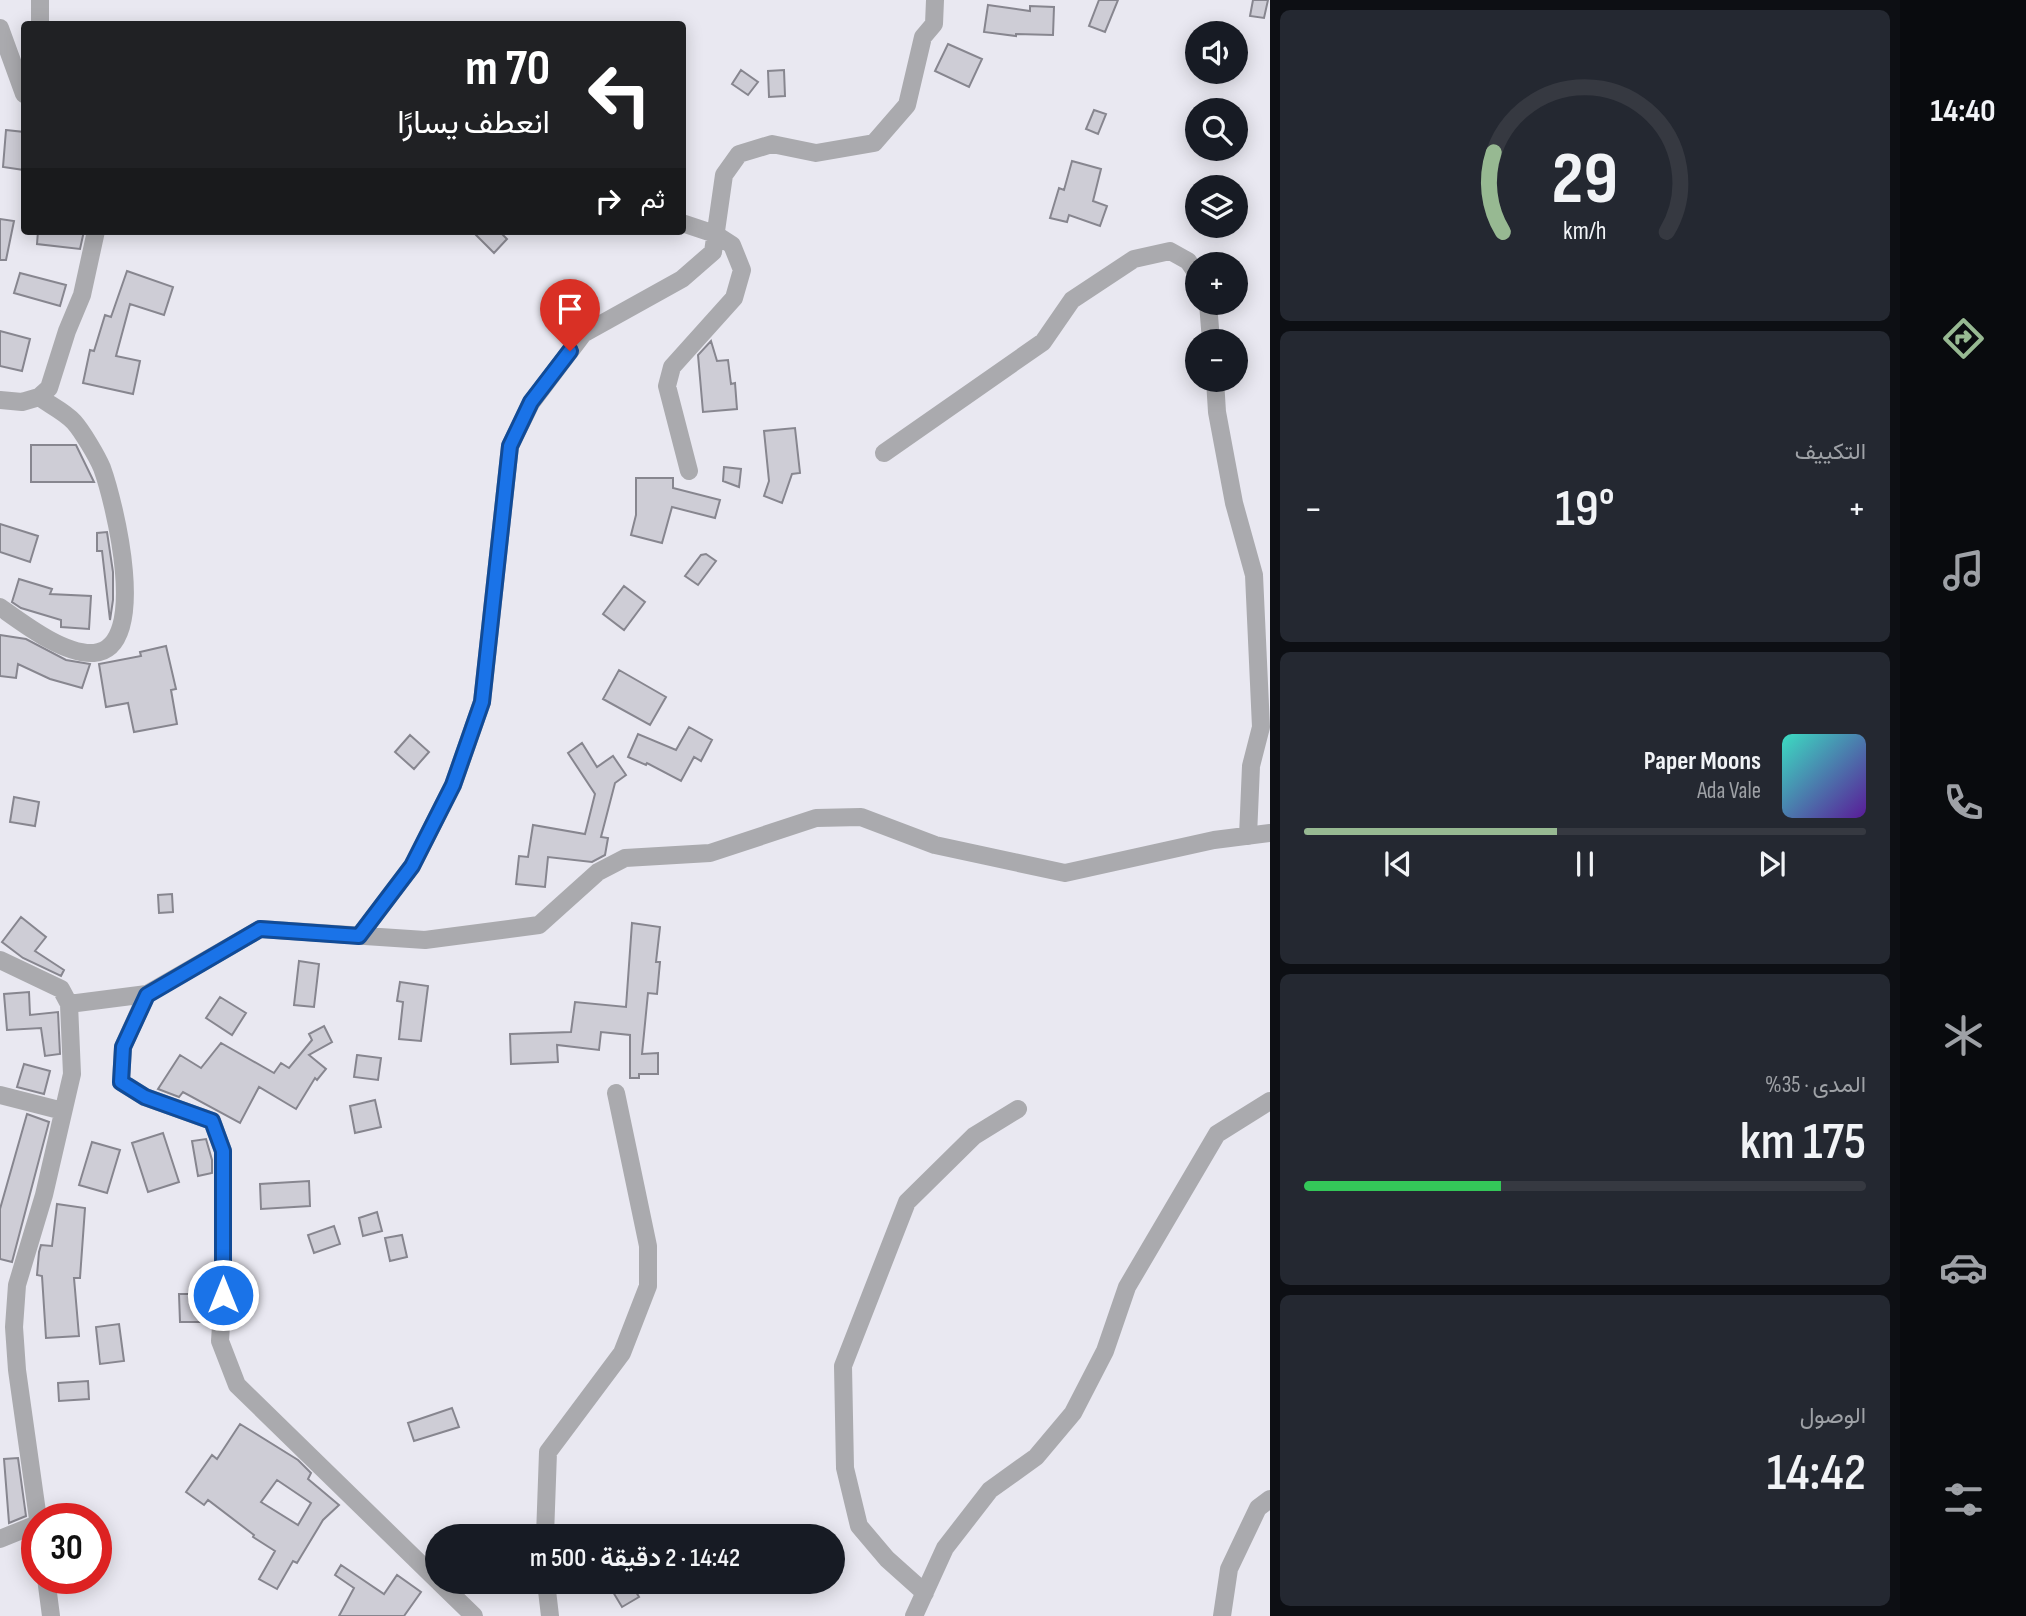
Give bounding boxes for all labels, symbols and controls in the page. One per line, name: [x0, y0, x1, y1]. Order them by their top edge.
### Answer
map controls: [1185, 21, 1248, 392]
button: sound: [1185, 21, 1248, 84]
text: 70 m: [465, 40, 550, 99]
icon: left: [574, 49, 665, 140]
text: 14:40: [1931, 92, 1995, 131]
button: search: [1185, 98, 1248, 161]
text: انعطف يسارًا: [397, 104, 550, 143]
text: 29: [1552, 136, 1618, 224]
button: layers: [1185, 175, 1248, 238]
icon: right: [589, 182, 627, 220]
text: ثم: [641, 185, 665, 216]
text: km/h: [1563, 215, 1607, 246]
button: +: [1185, 252, 1248, 315]
pin: [540, 279, 600, 351]
icon: arrive: [551, 290, 589, 328]
icon: directions: [1939, 314, 1988, 363]
button: −: [1185, 329, 1248, 392]
text: التكييف: [1795, 438, 1866, 466]
text: 19°: [1555, 478, 1615, 541]
text: −: [1304, 487, 1323, 532]
text: +: [1847, 487, 1866, 532]
icon: music: [1939, 546, 1988, 595]
text: Paper Moons: [1644, 746, 1761, 777]
text: Ada Vale: [1697, 777, 1761, 805]
icon: phone: [1939, 778, 1988, 827]
icon: previous: [1379, 845, 1417, 883]
icon: pause: [1566, 845, 1604, 883]
icon: next: [1753, 845, 1791, 883]
icon: climate: [1939, 1011, 1988, 1060]
text: المدى · 35%: [1765, 1071, 1866, 1099]
text: 175 km: [1740, 1111, 1866, 1174]
icon: car: [1939, 1243, 1988, 1292]
position arrow: [186, 1258, 260, 1332]
text: الوصول: [1800, 1402, 1866, 1430]
text: 14:42: [1767, 1442, 1866, 1505]
icon: filters: [1939, 1475, 1988, 1524]
speed limit sign: 30: [21, 1503, 112, 1594]
text: 14:42 · 2 دقيقة · 500 m: [530, 1543, 740, 1574]

